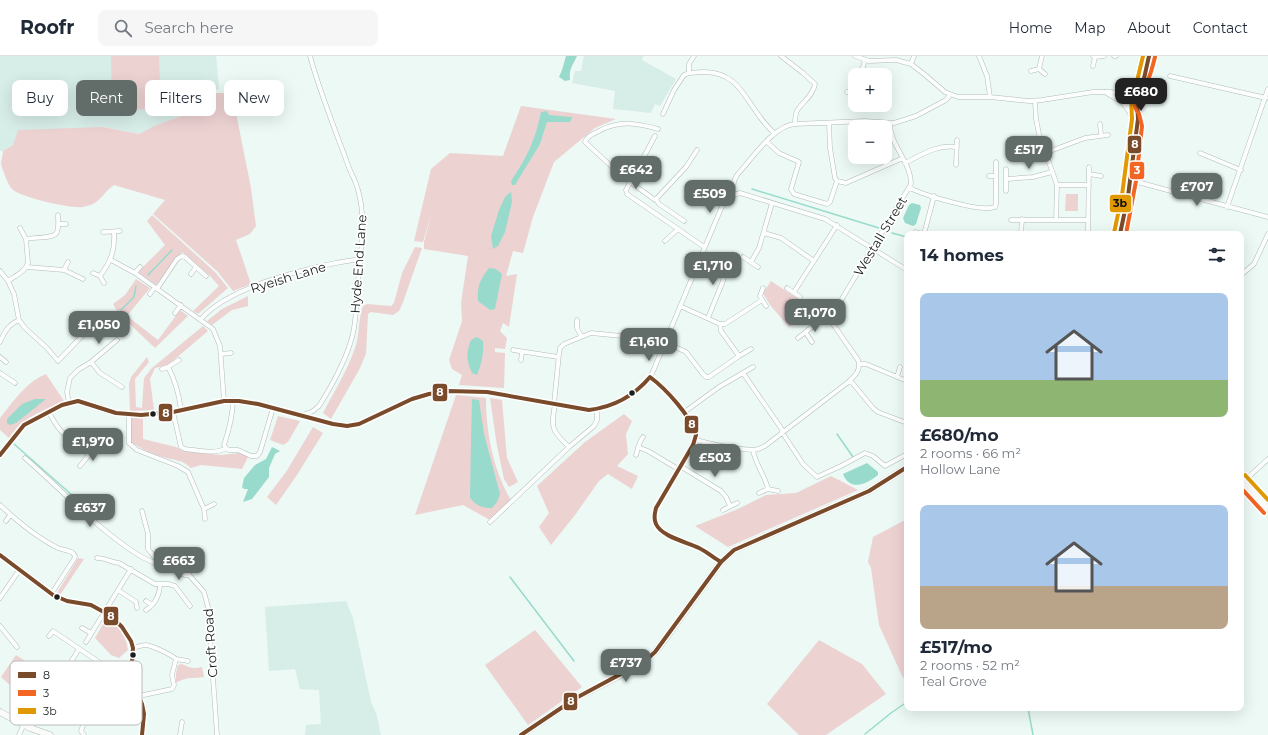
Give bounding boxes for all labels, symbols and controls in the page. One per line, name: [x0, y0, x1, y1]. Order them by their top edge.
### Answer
search box: [98, 10, 378, 46]
text: Roofr: [20, 16, 74, 39]
icon: search: [112, 17, 134, 39]
text: Search here: [144, 18, 234, 37]
text: Home: [1009, 19, 1052, 37]
text: Map: [1074, 19, 1105, 37]
text: About: [1127, 19, 1171, 37]
text: Contact: [1193, 19, 1248, 37]
map controls: [848, 68, 892, 164]
button: +: [848, 68, 892, 112]
pin: £680: [1117, 78, 1165, 112]
chip: Buy: [12, 80, 68, 116]
chip: Rent: [76, 80, 137, 116]
chip: Filters: [145, 80, 216, 116]
chip: New: [224, 80, 284, 116]
text: £680: [1124, 83, 1158, 99]
button: −: [848, 120, 892, 164]
line badge: 8: [1127, 135, 1142, 154]
pin: £517: [1005, 136, 1053, 170]
text: 8: [1131, 137, 1139, 151]
text: £517: [1014, 141, 1044, 157]
pin: £642: [612, 156, 660, 190]
text: £642: [619, 161, 653, 177]
line badge: 3: [1129, 161, 1145, 180]
text: 3: [1133, 163, 1141, 177]
pin: £707: [1173, 173, 1221, 207]
text: £707: [1180, 178, 1214, 194]
pin: £509: [686, 180, 734, 214]
text: £509: [693, 185, 727, 201]
street label: Westall Street: [850, 193, 910, 279]
line badge: 3b: [1109, 194, 1132, 213]
text: 3b: [1112, 196, 1127, 210]
street label: Hyde End Lane: [347, 214, 369, 314]
icon: filters: [1206, 244, 1228, 266]
text: 14 homes: [920, 245, 1004, 265]
pin: £1,710: [680, 252, 746, 286]
text: £1,710: [693, 257, 733, 273]
street label: Ryeish Lane: [248, 258, 328, 296]
pin: £1,070: [782, 299, 848, 333]
text: £1,070: [794, 304, 836, 320]
pin: £1,050: [66, 311, 132, 345]
text: £1,050: [78, 316, 120, 332]
icon: home: [1038, 319, 1110, 391]
pin: £1,610: [616, 328, 682, 362]
text: £1,610: [629, 333, 669, 349]
line badge: 8: [432, 383, 448, 402]
text: 8: [436, 385, 444, 399]
unlabelled marker: [627, 388, 637, 398]
line badge: 8: [158, 403, 173, 422]
text: 8: [162, 406, 170, 420]
unlabelled marker: [148, 409, 158, 419]
line badge: 8: [684, 415, 699, 434]
text: 8: [688, 417, 696, 431]
text: £680/mo: [920, 425, 999, 445]
pin: £1,970: [60, 428, 126, 462]
text: £1,970: [72, 433, 114, 449]
pin: £503: [691, 444, 739, 478]
text: 2 rooms · 66 m²: [920, 445, 1021, 461]
text: £503: [699, 449, 731, 465]
text: Hollow Lane: [920, 461, 1000, 477]
pin: £637: [66, 494, 114, 528]
text: £637: [74, 499, 106, 515]
icon: home: [1038, 531, 1110, 603]
pin: £663: [155, 547, 203, 581]
text: £663: [163, 552, 195, 568]
unlabelled marker: [52, 592, 62, 602]
line badge: 8: [103, 606, 119, 626]
street label: Croft Road: [200, 608, 220, 678]
text: 8: [107, 609, 115, 623]
text: £517/mo: [920, 637, 992, 657]
pin: £737: [602, 649, 650, 683]
unlabelled marker: [128, 650, 138, 660]
text: £737: [610, 654, 642, 670]
text: 2 rooms · 52 m²: [920, 657, 1020, 673]
legend: [10, 661, 142, 725]
text: 8: [43, 668, 50, 682]
text: Teal Grove: [920, 673, 987, 689]
text: 3: [43, 686, 49, 700]
line badge: 8: [563, 692, 578, 711]
text: 8: [567, 694, 575, 708]
text: 3b: [43, 704, 57, 718]

